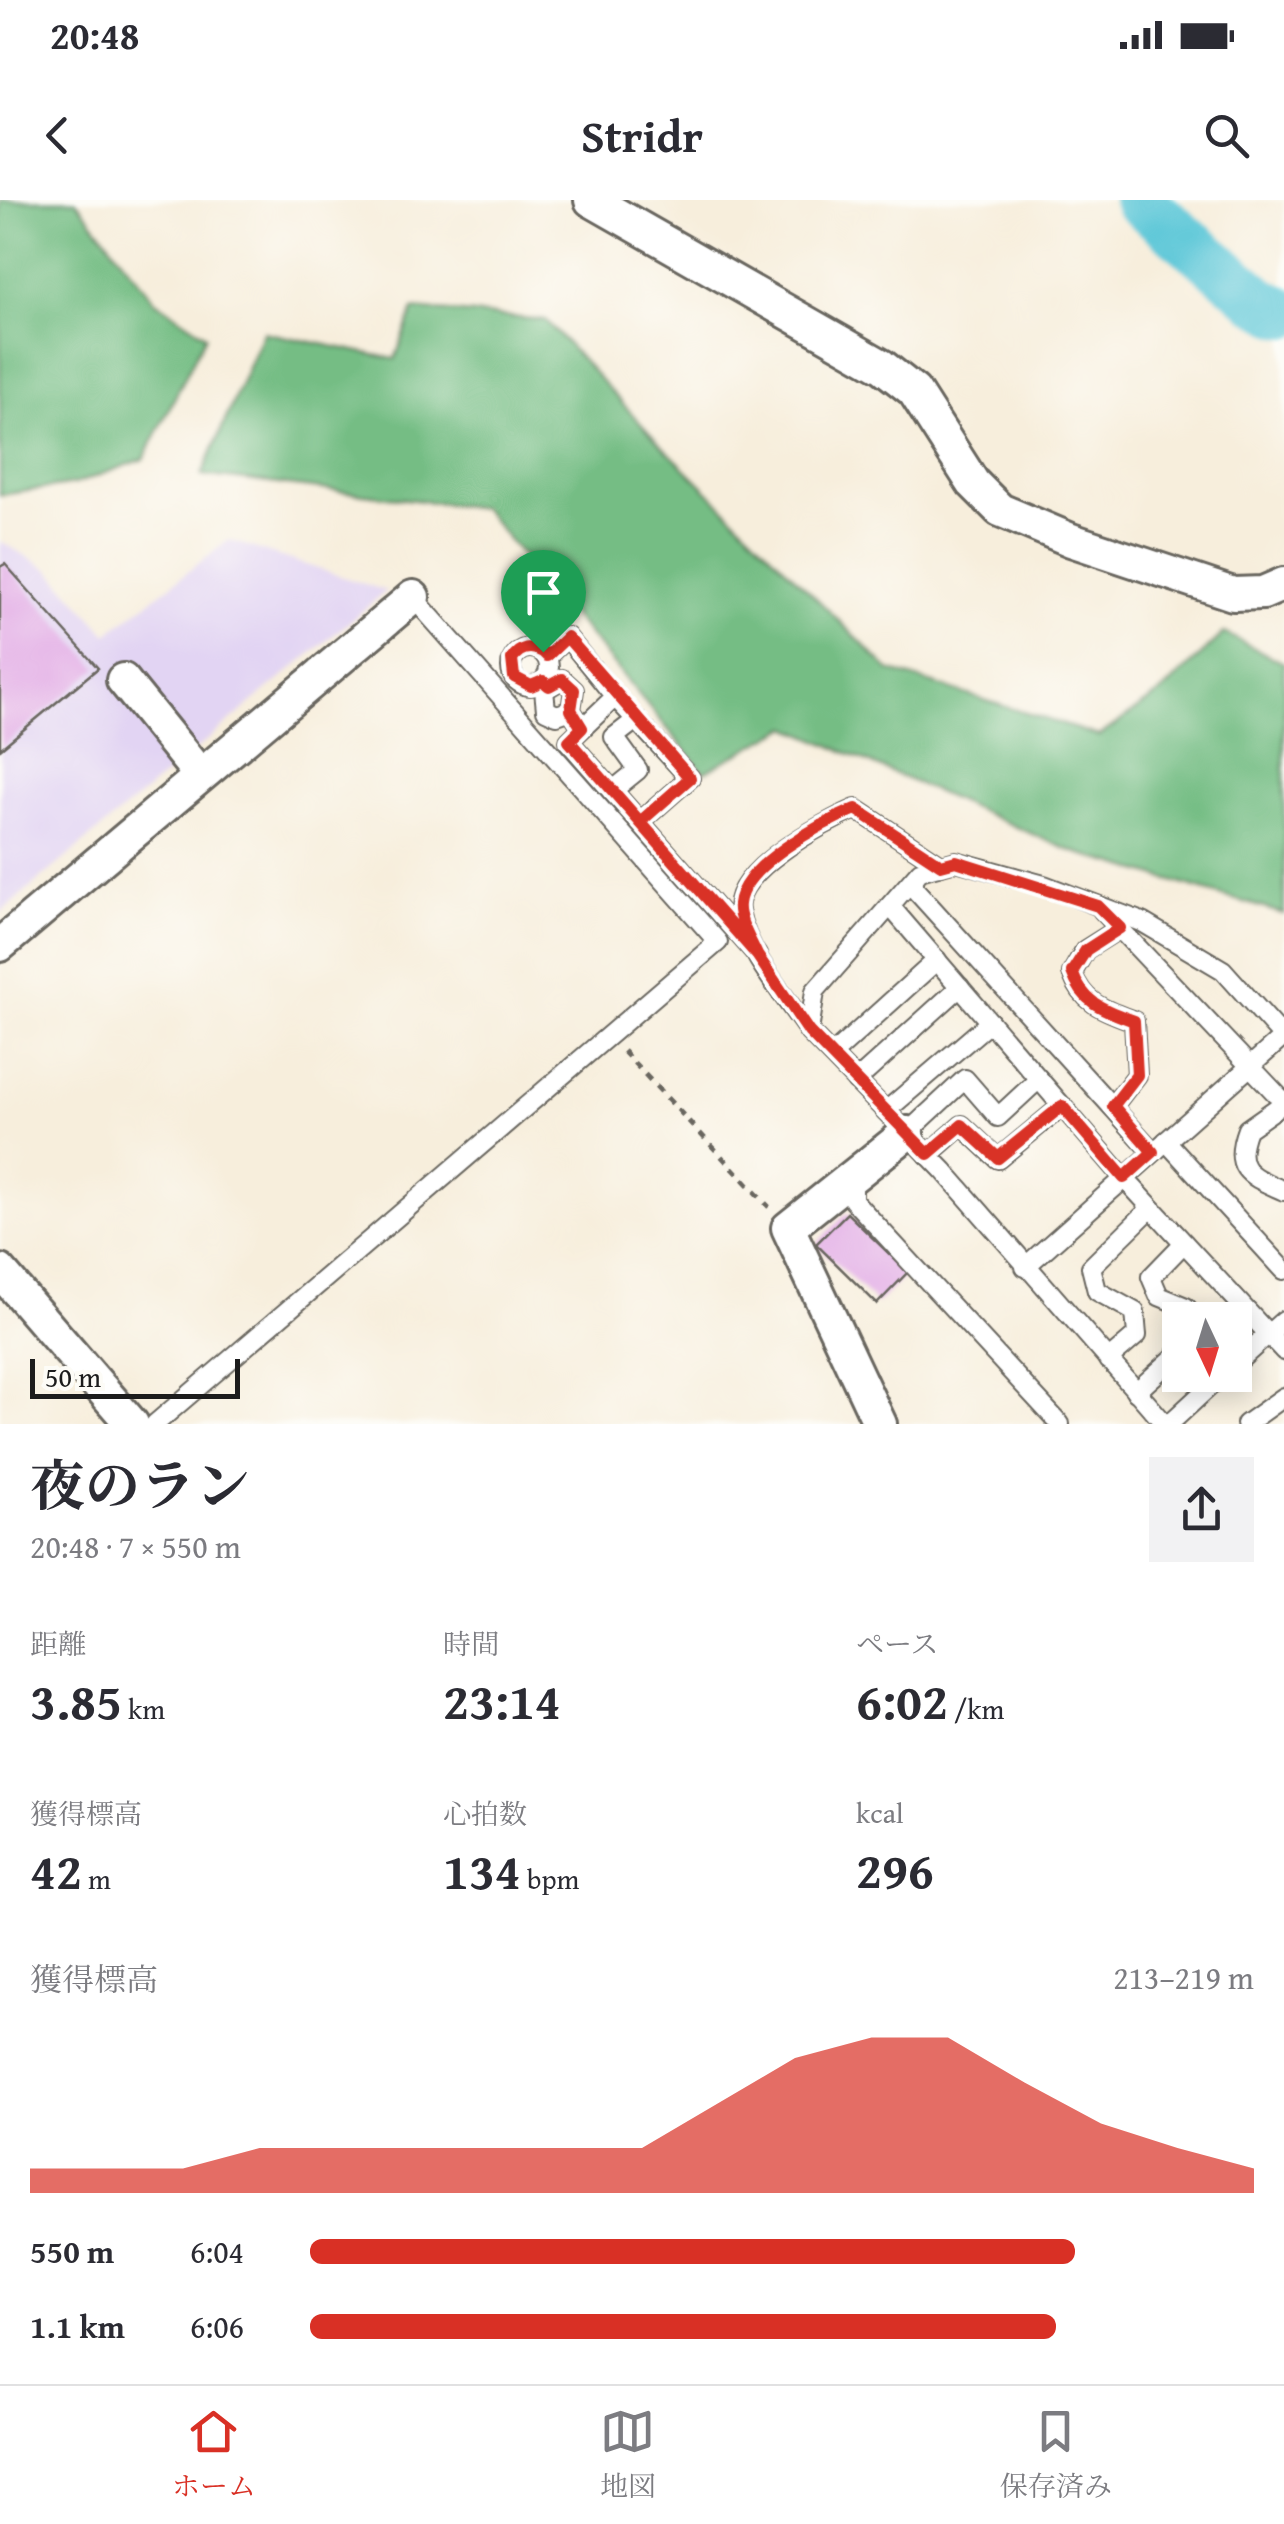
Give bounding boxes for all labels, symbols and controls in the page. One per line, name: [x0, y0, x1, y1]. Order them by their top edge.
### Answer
text: 20:48: [50, 7, 140, 63]
text: Stridr: [581, 103, 703, 168]
icon: back: [30, 108, 85, 163]
icon: search: [1199, 108, 1254, 163]
pin: [501, 550, 586, 653]
icon: arrive: [516, 565, 571, 620]
north arrow: [1162, 1302, 1252, 1392]
map controls: [1162, 1302, 1252, 1392]
scale bar: [30, 1354, 240, 1398]
text: 50 m: [45, 1356, 101, 1397]
text: 夜のラン: [30, 1445, 250, 1525]
button: share: [1149, 1457, 1254, 1562]
text: 20:48 · 7 × 550 m: [30, 1523, 241, 1570]
text: 距離: [30, 1623, 86, 1664]
text: 時間: [443, 1623, 499, 1664]
text: ペース: [856, 1623, 939, 1664]
text: 3.85: [30, 1664, 122, 1737]
text: 23:14: [443, 1664, 561, 1737]
text: 6:02: [856, 1664, 948, 1737]
text: km: [122, 1688, 165, 1729]
text: /km: [948, 1688, 1004, 1729]
text: kcal: [856, 1792, 904, 1833]
text: 獲得標高: [30, 1793, 142, 1834]
text: 心拍数: [443, 1793, 527, 1834]
text: 296: [856, 1833, 934, 1906]
text: 42: [30, 1834, 82, 1907]
text: 134: [443, 1834, 521, 1907]
text: m: [82, 1858, 111, 1899]
text: bpm: [521, 1858, 579, 1899]
text: 213–219 m: [1113, 1954, 1254, 2001]
text: 獲得標高: [30, 1956, 158, 2003]
text: 550 m: [30, 2228, 114, 2275]
text: 6:04: [190, 2228, 244, 2275]
text: 1.1 km: [30, 2303, 125, 2350]
text: 6:06: [190, 2303, 244, 2350]
tab: ホーム: [172, 2404, 256, 2506]
tab: 地図: [600, 2404, 656, 2506]
tab: 保存済み: [1000, 2404, 1112, 2506]

